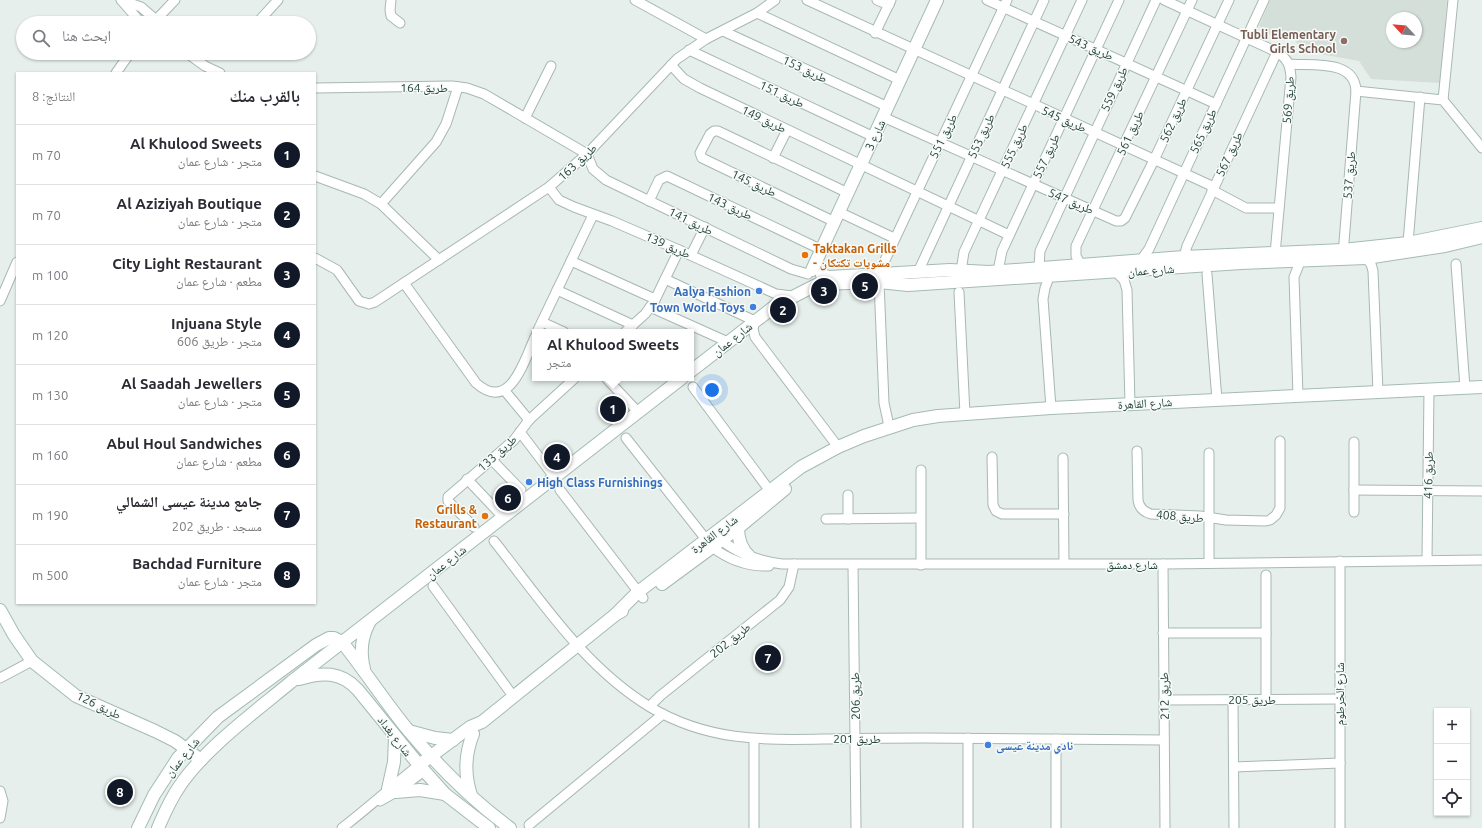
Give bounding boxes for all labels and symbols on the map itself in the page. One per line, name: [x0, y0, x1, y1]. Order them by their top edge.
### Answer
north arrow: [1386, 12, 1422, 48]
place label: Tubli Elementary Girls School: [1240, 28, 1337, 55]
street label: طريق 543: [1066, 31, 1115, 64]
marker: Tubli Elementary Girls School: [1339, 36, 1349, 46]
street label: طريق 153: [780, 53, 829, 86]
street label: طريق 559: [1098, 65, 1131, 114]
street label: طريق 569: [1280, 76, 1297, 124]
street label: طريق 151: [757, 78, 806, 111]
street label: طريق 164: [400, 81, 448, 95]
street label: طريق 562: [1157, 96, 1190, 145]
street label: طريق 149: [739, 103, 788, 136]
street label: طريق 545: [1039, 103, 1088, 136]
street label: طريق 565: [1187, 107, 1220, 156]
street label: طريق 561: [1114, 109, 1147, 158]
street label: طريق 551: [927, 112, 960, 161]
street label: طريق 553: [965, 112, 998, 161]
street label: شارع 3: [862, 118, 890, 153]
street label: طريق 555: [998, 122, 1031, 171]
street label: طريق 567: [1213, 130, 1246, 179]
street label: طريق 557: [1030, 132, 1063, 181]
street label: طريق 163: [555, 141, 600, 184]
street label: طريق 537: [1340, 151, 1359, 199]
street label: طريق 145: [729, 167, 778, 200]
street label: طريق 547: [1046, 186, 1096, 217]
street label: طريق 143: [705, 190, 754, 223]
street label: طريق 141: [666, 205, 715, 238]
street label: طريق 139: [643, 229, 692, 262]
place label: Taktakan Grills - مشويات تكتكان: [813, 242, 897, 271]
marker: Taktakan Grills - مشويات تكتكان: [800, 250, 810, 260]
street label: شارع عمان: [1127, 262, 1175, 280]
pin: 5: [852, 271, 878, 301]
pin: 3: [811, 276, 837, 306]
place label: Aalya Fashion: [674, 285, 751, 298]
marker: Aalya Fashion: [754, 286, 764, 296]
pin: 2: [770, 295, 796, 325]
place label: Town World Toys: [650, 301, 745, 314]
marker: Town World Toys: [748, 302, 758, 312]
street label: شارع عمان: [710, 319, 756, 360]
your location: [702, 380, 722, 400]
pin: 1: [600, 394, 626, 424]
street label: شارع القاهرة: [1117, 395, 1173, 413]
street label: طريق 133: [475, 432, 520, 475]
pin: 4: [544, 442, 570, 472]
street label: طريق 416: [1421, 451, 1436, 499]
place label: High Class Furnishings: [537, 476, 663, 489]
marker: High Class Furnishings: [524, 477, 534, 487]
pin: 6: [495, 483, 521, 513]
place label: Grills & Restaurant: [415, 503, 478, 530]
street label: طريق 408: [1156, 507, 1204, 526]
marker: Grills & Restaurant: [480, 511, 490, 521]
street label: شارع القاهرة: [688, 512, 741, 557]
street label: شارع عمان: [424, 542, 470, 583]
street label: شارع دمشق: [1106, 558, 1158, 573]
street label: طريق 202: [707, 620, 753, 661]
pin: 7: [755, 643, 781, 673]
street label: شارع الخرطوم: [1333, 662, 1348, 726]
street label: طريق 206: [848, 672, 863, 720]
street label: طريق 212: [1157, 672, 1172, 720]
street label: طريق 126: [74, 689, 123, 722]
street label: طريق 205: [1228, 693, 1276, 707]
street label: شارع بغداد: [374, 713, 415, 760]
street label: طريق 201: [833, 732, 881, 746]
street label: شارع عمان: [162, 735, 203, 780]
place label: نادي مدينة عيسى: [996, 739, 1073, 755]
marker: نادي مدينة عيسى: [983, 740, 993, 750]
pin: 8: [107, 777, 133, 807]

